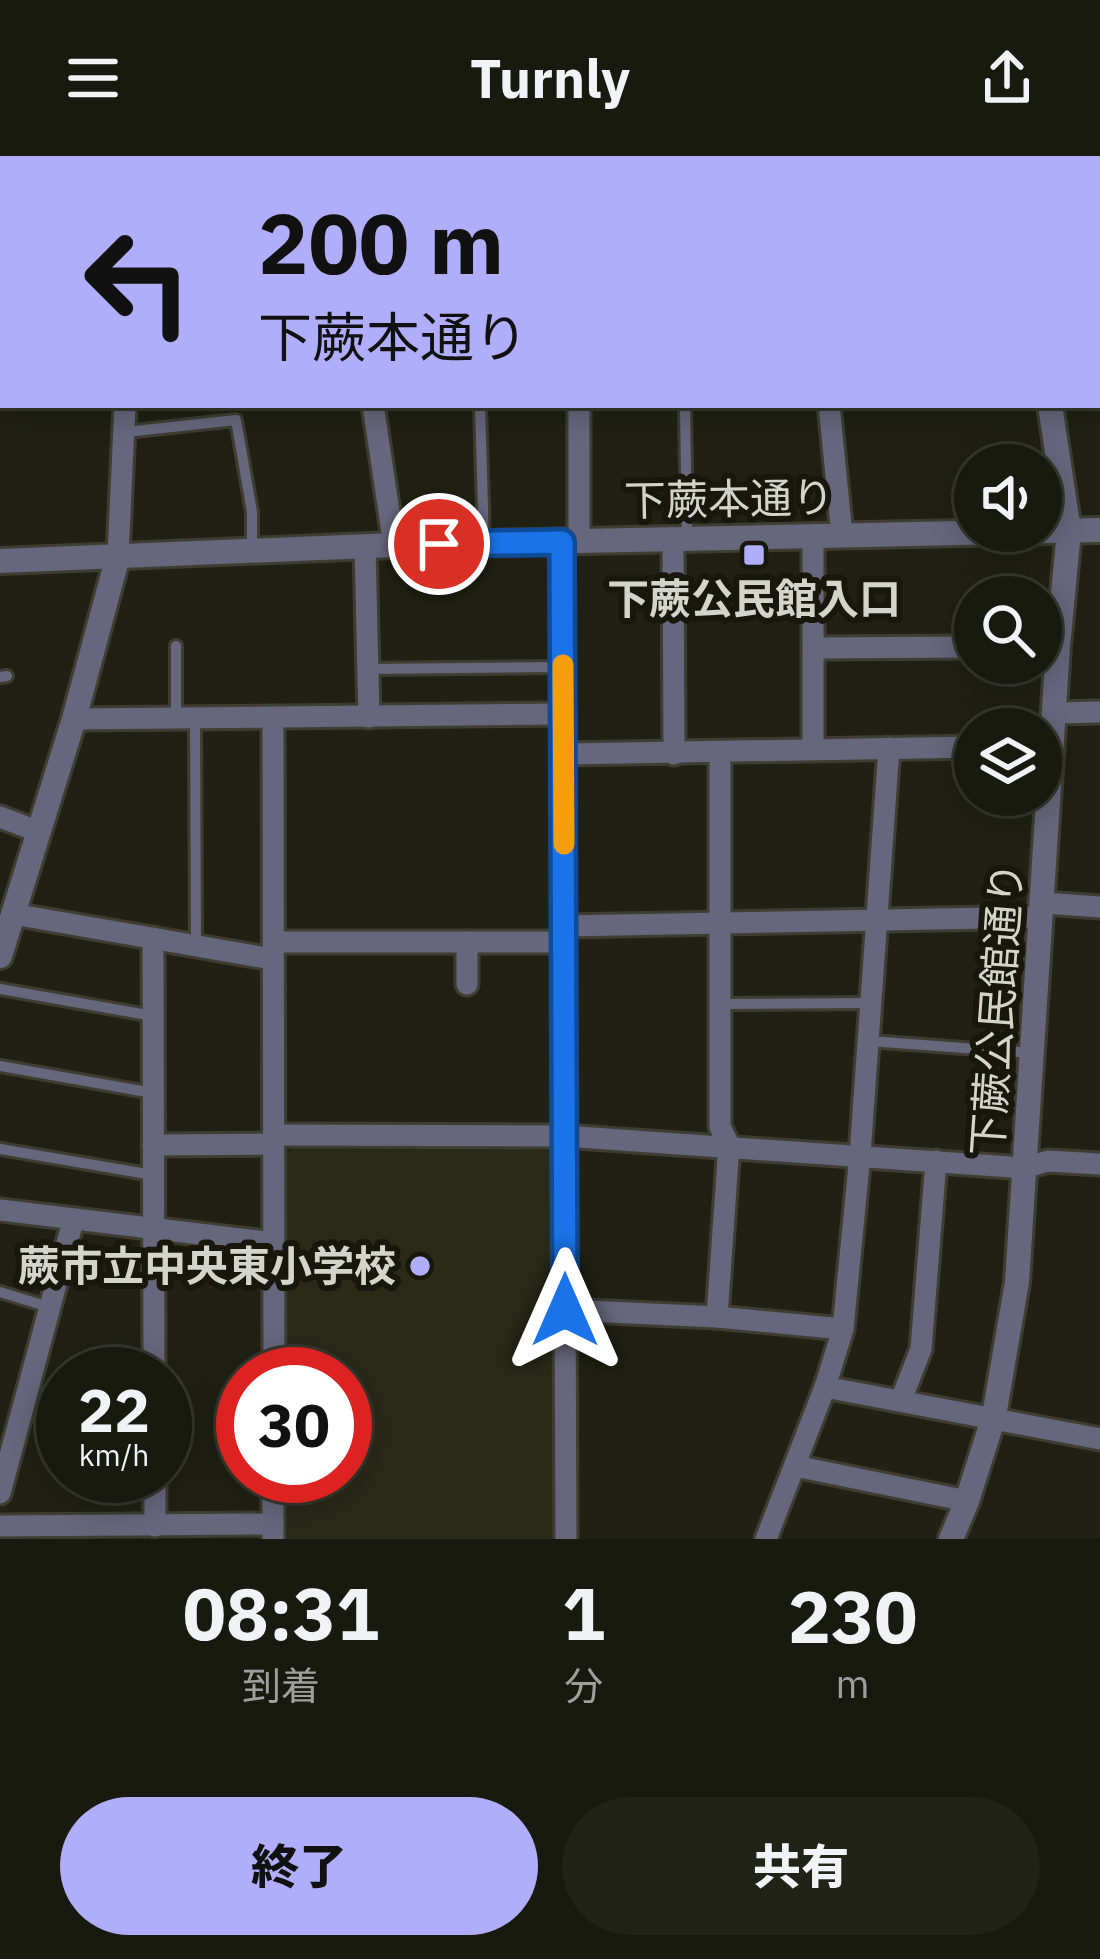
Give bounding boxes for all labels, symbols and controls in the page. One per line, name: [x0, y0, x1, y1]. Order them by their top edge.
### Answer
text: Turnly: [470, 43, 630, 113]
icon: menu: [60, 45, 126, 111]
icon: share: [974, 45, 1040, 111]
text: 200 m: [258, 188, 504, 297]
icon: left: [60, 204, 216, 360]
text: 下蕨本通り: [258, 302, 528, 372]
map controls: [954, 444, 1062, 816]
button: sound: [954, 444, 1062, 552]
street label: 下蕨本通り: [624, 469, 834, 528]
pin: [388, 493, 490, 595]
icon: arrive: [406, 511, 472, 577]
marker: 下蕨公民館入口: [741, 542, 767, 568]
place label: 下蕨公民館入口: [607, 571, 901, 626]
button: search: [954, 576, 1062, 684]
button: layers: [954, 708, 1062, 816]
street label: 下蕨公民館通り: [959, 860, 1034, 1158]
place label: 蕨市立中央東小学校: [18, 1238, 396, 1293]
position arrow: [502, 1247, 628, 1373]
marker: 蕨市立中央東小学校: [407, 1253, 433, 1279]
speed limit sign: 30: [216, 1347, 372, 1503]
text: 22: [78, 1370, 150, 1449]
text: km/h: [79, 1435, 149, 1474]
text: 08:31: [183, 1566, 379, 1660]
text: 1: [562, 1566, 605, 1660]
text: 230: [788, 1569, 917, 1663]
text: m: [836, 1658, 870, 1709]
text: 到着: [242, 1660, 320, 1711]
text: 分: [564, 1660, 603, 1711]
button: 終了: [60, 1797, 538, 1935]
button: 共有: [562, 1797, 1040, 1935]

